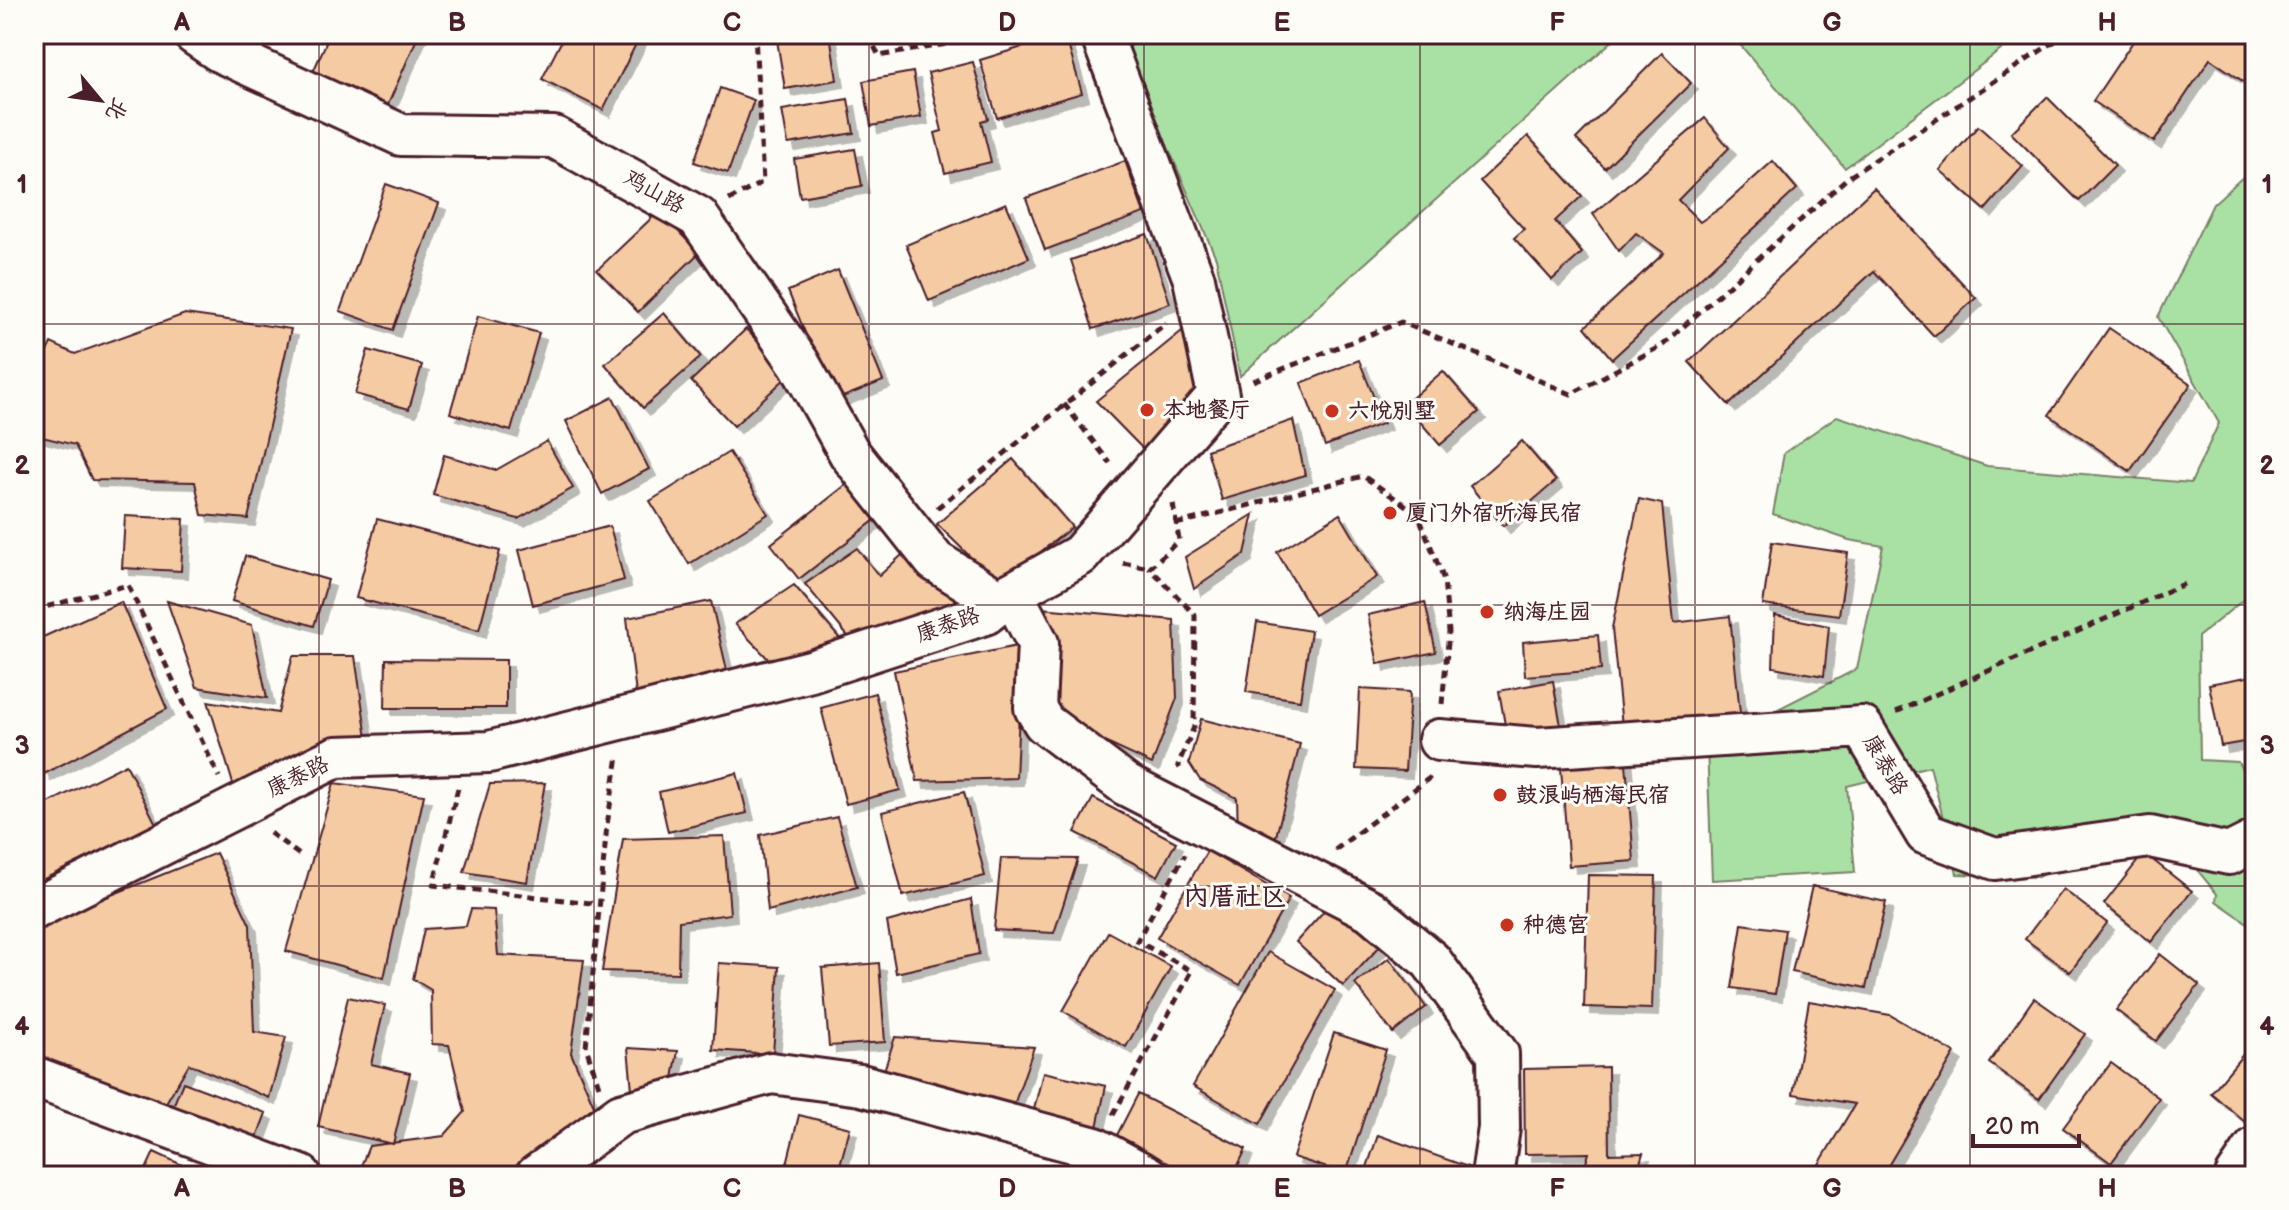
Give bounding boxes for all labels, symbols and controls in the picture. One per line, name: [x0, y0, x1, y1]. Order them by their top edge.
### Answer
text: A: [173, 8, 190, 39]
text: B: [448, 8, 466, 39]
text: C: [723, 8, 741, 39]
text: D: [998, 8, 1016, 39]
text: E: [1274, 8, 1291, 39]
text: F: [1549, 8, 1565, 39]
text: G: [1822, 8, 1842, 39]
text: H: [2097, 8, 2117, 39]
north arrow: [60, 60, 140, 140]
text: 北: [99, 93, 133, 125]
street label: 鸡山路: [619, 164, 689, 220]
text: 1: [17, 170, 27, 201]
text: 1: [2262, 170, 2272, 201]
place label: 本地餐厅: [1163, 397, 1251, 424]
place label: 六悦别墅: [1348, 398, 1436, 425]
marker: 本地餐厅: [1138, 401, 1156, 419]
marker: 六悦别墅: [1323, 402, 1341, 420]
text: 2: [14, 451, 30, 482]
text: 2: [2259, 451, 2275, 482]
place label: 厦门外宿听海民宿: [1406, 500, 1582, 527]
marker: 厦门外宿听海民宿: [1381, 504, 1399, 522]
place label: 纳海庄园: [1503, 599, 1591, 626]
street label: 康泰路: [912, 601, 984, 649]
marker: 纳海庄园: [1478, 603, 1496, 621]
street label: 康泰路: [1856, 730, 1914, 800]
text: 3: [14, 731, 30, 762]
text: 3: [2259, 731, 2275, 762]
street label: 康泰路: [262, 750, 334, 804]
place label: 鼓浪屿栖海民宿: [1516, 782, 1670, 809]
marker: 鼓浪屿栖海民宿: [1491, 786, 1509, 804]
district label: 内厝社区: [1183, 882, 1287, 913]
place label: 种德宫: [1523, 912, 1589, 939]
marker: 种德宫: [1498, 916, 1516, 934]
text: 4: [14, 1012, 30, 1043]
text: 4: [2259, 1012, 2275, 1043]
scale bar: [1973, 1098, 2079, 1148]
text: 20 m: [1985, 1112, 2040, 1141]
text: A: [173, 1174, 190, 1205]
text: B: [448, 1174, 466, 1205]
text: C: [723, 1174, 741, 1205]
text: D: [998, 1174, 1016, 1205]
text: E: [1274, 1174, 1291, 1205]
text: F: [1549, 1174, 1565, 1205]
text: G: [1822, 1174, 1842, 1205]
text: H: [2097, 1174, 2117, 1205]

